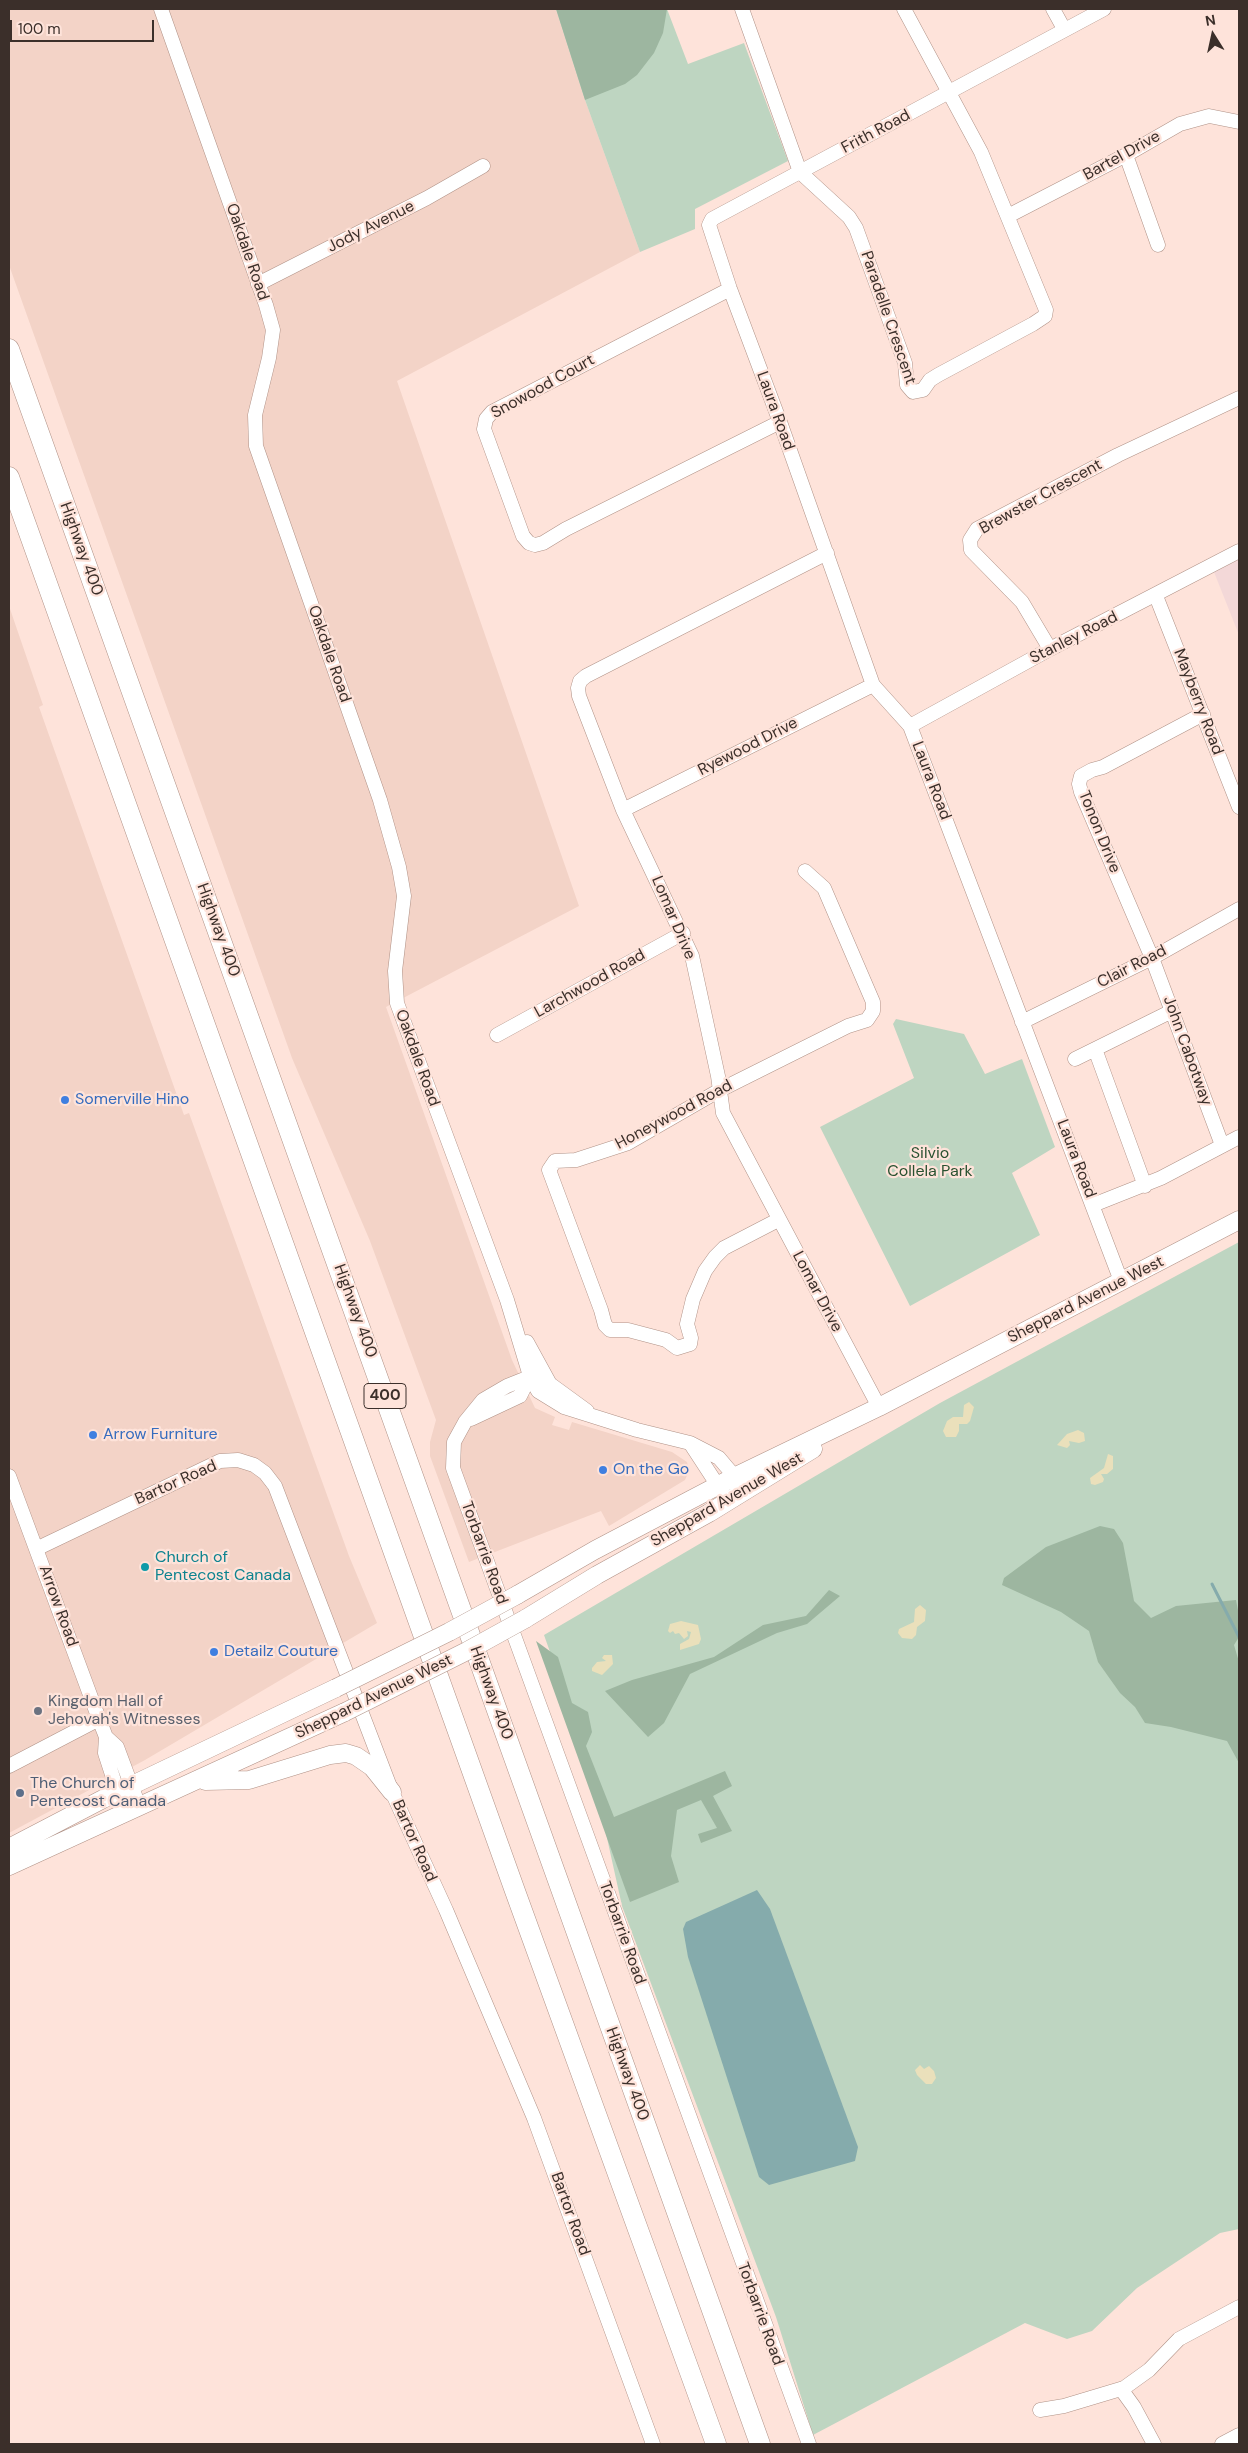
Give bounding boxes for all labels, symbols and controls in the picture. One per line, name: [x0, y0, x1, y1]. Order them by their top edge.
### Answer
scale bar: [12, 10, 156, 42]
north arrow: [1188, 10, 1238, 60]
text: N: [1204, 10, 1217, 30]
text: 100 m: [18, 19, 61, 39]
street label: Frith Road: [838, 106, 914, 158]
street label: Bartel Drive: [1080, 127, 1164, 185]
street label: Jody Avenue: [324, 197, 418, 257]
street label: Oakdale Road: [221, 201, 273, 303]
street label: Paradelle Crescent: [856, 249, 920, 387]
street label: Snowood Court: [488, 351, 598, 423]
street label: Laura Road: [752, 369, 798, 453]
street label: Brewster Crescent: [976, 455, 1106, 539]
street label: Highway 400: [55, 500, 107, 598]
street label: Oakdale Road: [303, 603, 355, 705]
street label: Stanley Road: [1027, 608, 1121, 668]
street label: Mayberry Road: [1169, 646, 1227, 758]
street label: Ryewood Drive: [695, 714, 801, 780]
street label: Laura Road: [907, 739, 955, 823]
street label: Tonon Drive: [1074, 788, 1124, 876]
street label: Lomar Drive: [647, 873, 699, 963]
street label: Highway 400: [192, 881, 244, 979]
street label: Clair Road: [1094, 941, 1170, 993]
street label: Larchwood Road: [531, 946, 649, 1022]
street label: John Cabotway: [1158, 994, 1216, 1108]
street label: Oakdale Road: [391, 1007, 443, 1109]
street label: Honeywood Road: [612, 1076, 736, 1154]
place label: Somerville Hino: [75, 1090, 189, 1110]
marker: Somerville Hino: [59, 1094, 71, 1106]
street label: Laura Road: [1052, 1117, 1100, 1201]
park label: Silvio Collela Park: [887, 1144, 973, 1182]
street label: Lomar Drive: [788, 1248, 846, 1336]
street label: Sheppard Avenue West: [1005, 1252, 1167, 1348]
street label: Highway 400: [329, 1262, 381, 1360]
road number: 400: [364, 1384, 406, 1408]
place label: Arrow Furniture: [103, 1425, 218, 1445]
marker: Arrow Furniture: [87, 1429, 99, 1441]
street label: Sheppard Avenue West: [647, 1449, 807, 1551]
street label: Bartor Road: [132, 1456, 220, 1510]
place label: On the Go: [613, 1460, 689, 1480]
marker: On the Go: [597, 1464, 609, 1476]
street label: Torbarrie Road: [457, 1499, 511, 1607]
place label: Church of Pentecost Canada: [155, 1548, 291, 1586]
marker: Church of Pentecost Canada: [139, 1561, 151, 1573]
street label: Arrow Road: [34, 1563, 82, 1649]
place label: Detailz Couture: [224, 1642, 338, 1662]
street label: Highway 400: [465, 1644, 517, 1742]
marker: Detailz Couture: [208, 1646, 220, 1658]
street label: Sheppard Avenue West: [292, 1651, 456, 1743]
place label: Kingdom Hall of Jehovah's Witnesses: [48, 1692, 200, 1730]
marker: Kingdom Hall of Jehovah's Witnesses: [32, 1705, 44, 1717]
place label: The Church of Pentecost Canada: [30, 1774, 166, 1812]
marker: The Church of Pentecost Canada: [14, 1787, 26, 1799]
street label: Bartor Road: [387, 1797, 441, 1885]
street label: Torbarrie Road: [595, 1879, 649, 1987]
street label: Highway 400: [601, 2025, 653, 2123]
street label: Bartor Road: [546, 2170, 594, 2258]
street label: Torbarrie Road: [733, 2260, 787, 2368]

